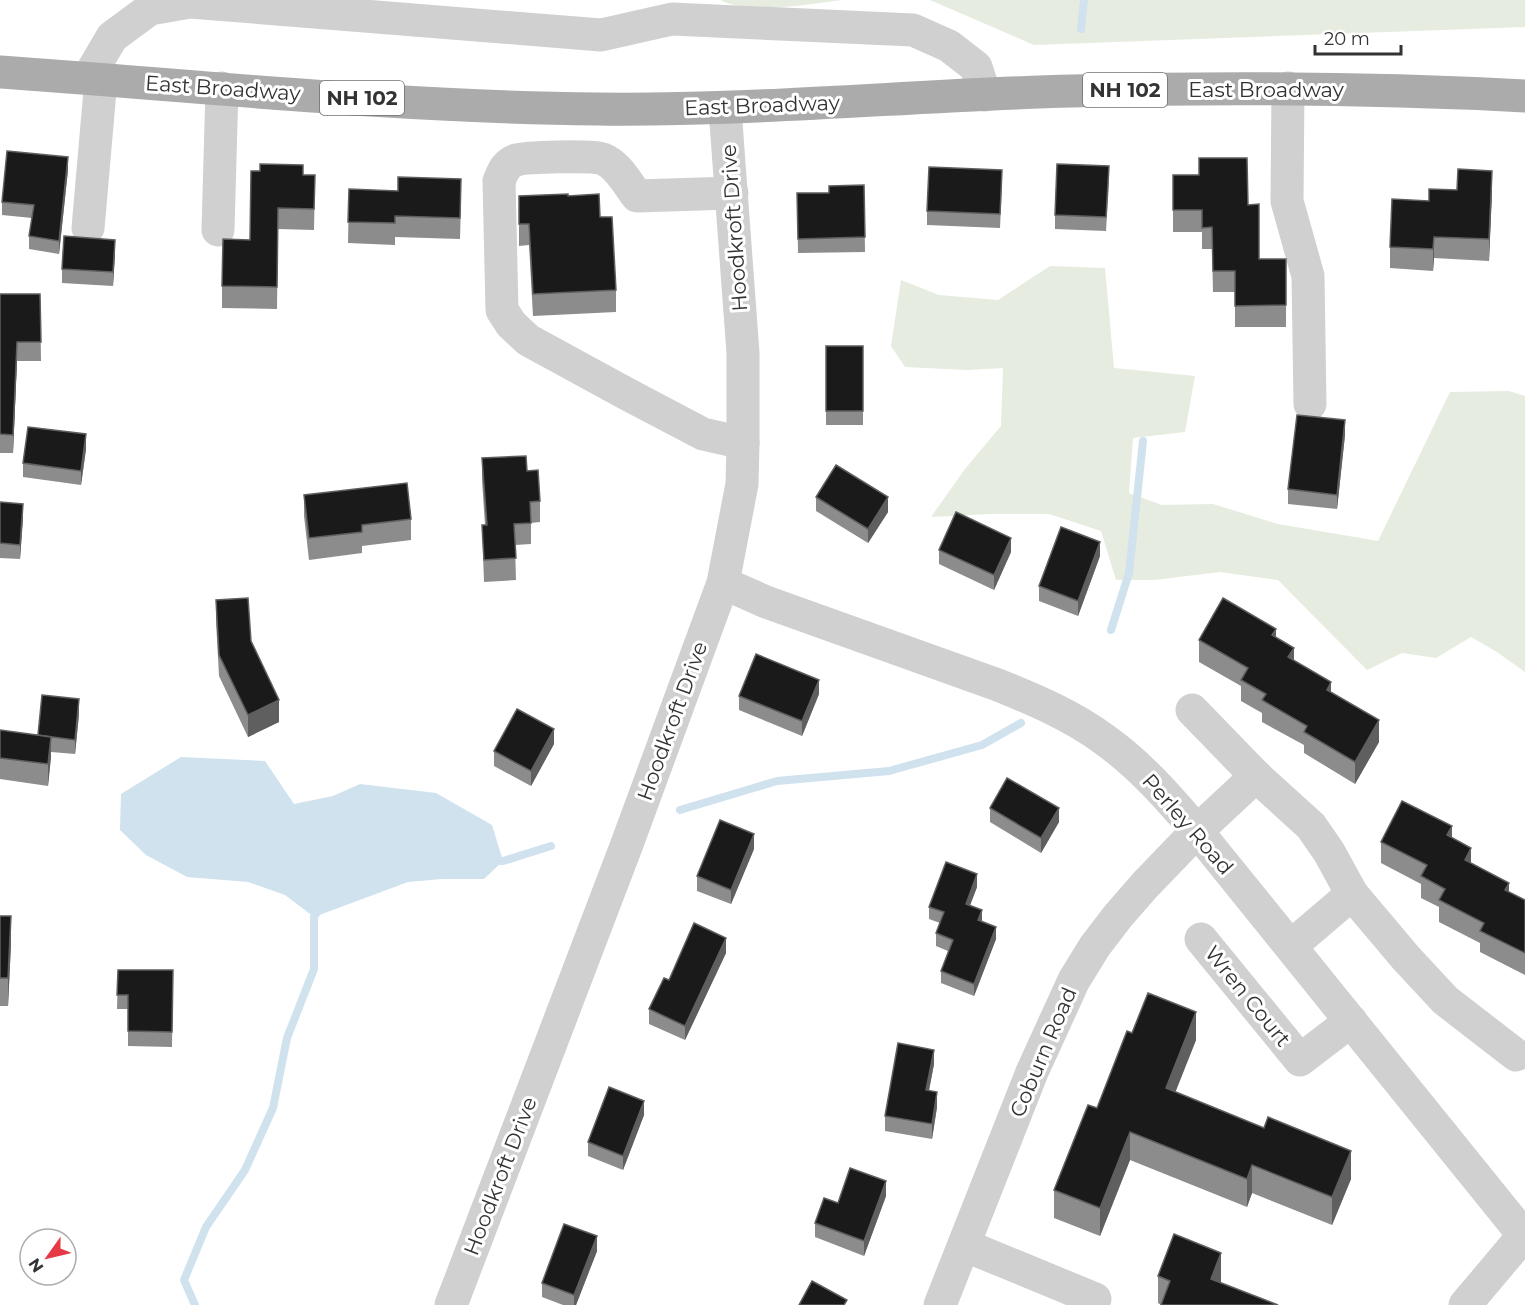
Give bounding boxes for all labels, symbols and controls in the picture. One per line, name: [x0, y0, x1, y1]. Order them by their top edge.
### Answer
scale bar: [1315, 18, 1400, 56]
text: 20 m: [1324, 28, 1370, 50]
street label: East Broadway: [144, 70, 302, 106]
road number: NH 102: [1083, 73, 1167, 107]
street label: East Broadway: [1188, 77, 1344, 102]
road number: NH 102: [320, 81, 404, 115]
street label: East Broadway: [684, 90, 841, 120]
street label: Hoodkroft Drive: [716, 144, 752, 312]
street label: Hoodkroft Drive: [632, 638, 712, 804]
street label: Perley Road: [1137, 768, 1239, 880]
street label: Wren Court: [1200, 941, 1296, 1051]
street label: Coburn Road: [1004, 983, 1082, 1121]
street label: Hoodkroft Drive: [458, 1093, 542, 1259]
north arrow: [18, 1227, 78, 1287]
text: N: [24, 1254, 47, 1276]

